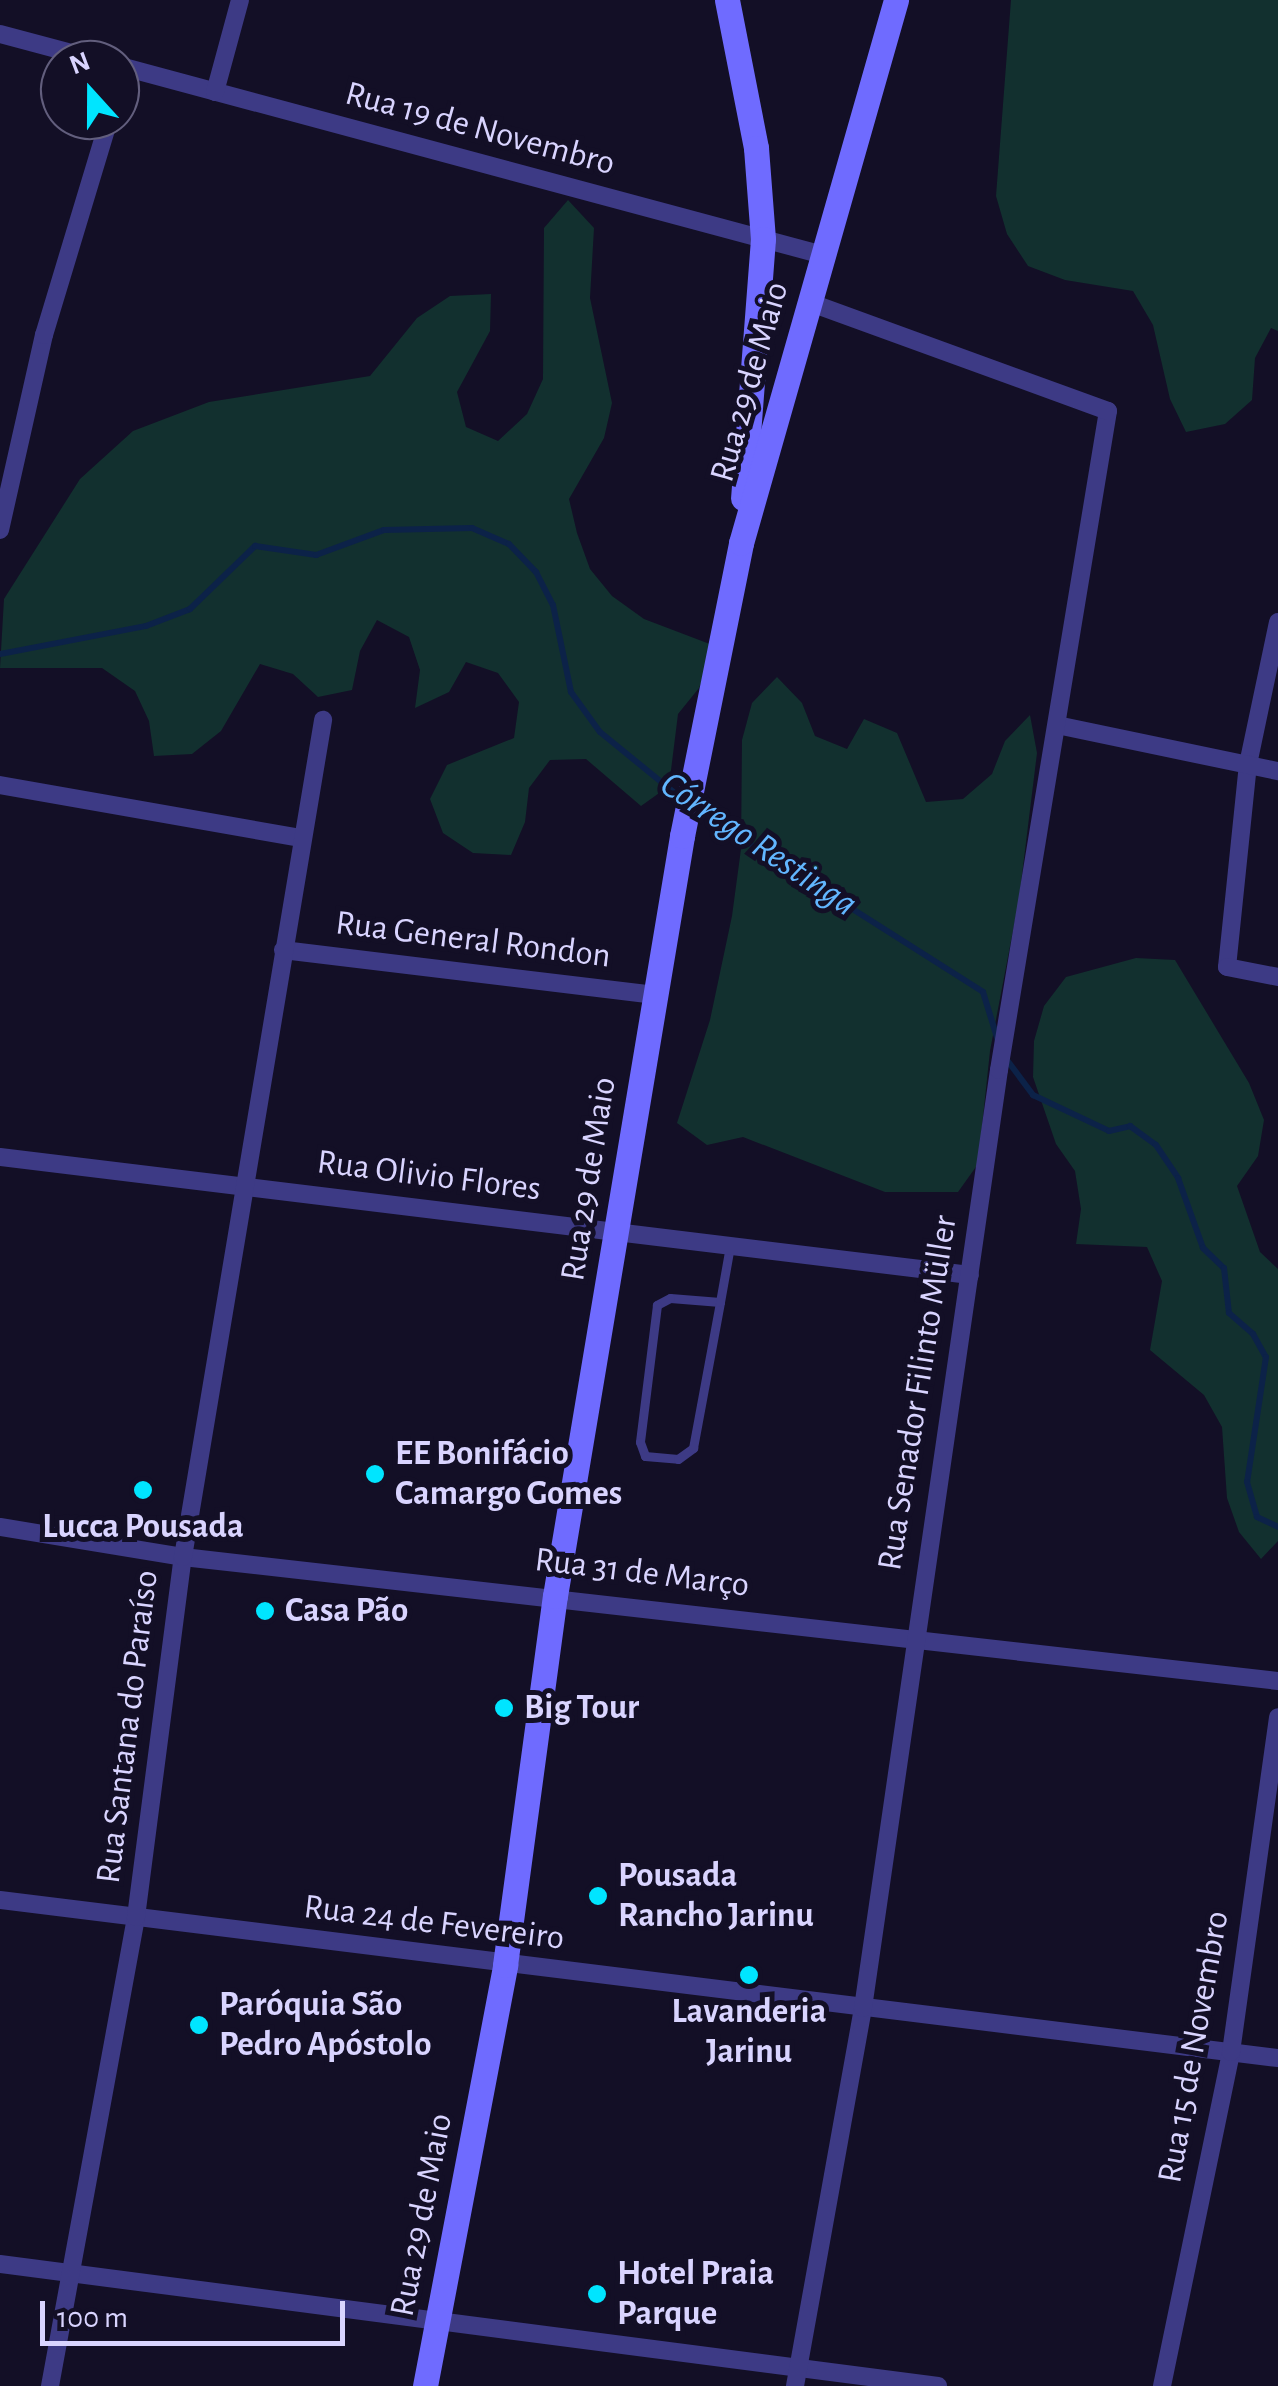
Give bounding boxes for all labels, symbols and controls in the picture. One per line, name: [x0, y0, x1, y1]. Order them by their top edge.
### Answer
north arrow: [40, 40, 140, 140]
text: N: [66, 47, 94, 80]
street label: Rua 19 de Novembro: [341, 73, 619, 185]
street label: Rua 29 de Maio: [701, 277, 799, 487]
water label: Córrego Restinga: [651, 762, 865, 928]
street label: Rua General Rondon: [333, 902, 613, 978]
street label: Rua 29 de Maio: [552, 1074, 626, 1284]
street label: Rua Olivio Flores: [315, 1141, 543, 1211]
street label: Rua Senador Filinto Müller: [869, 1213, 967, 1573]
place label: EE Bonifácio Camargo Gomes: [395, 1433, 622, 1515]
marker: EE Bonifácio Camargo Gomes: [364, 1463, 386, 1485]
marker: Lucca Pousada: [132, 1479, 154, 1501]
place label: Lucca Pousada: [42, 1506, 244, 1548]
street label: Rua 31 de Março: [532, 1539, 752, 1607]
street label: Rua Santana do Paraíso: [88, 1568, 168, 1886]
place label: Casa Pão: [285, 1590, 408, 1632]
marker: Casa Pão: [254, 1600, 276, 1622]
place label: Big Tour: [524, 1687, 639, 1729]
marker: Big Tour: [493, 1697, 515, 1719]
place label: Pousada Rancho Jarinu: [618, 1855, 814, 1937]
marker: Pousada Rancho Jarinu: [587, 1885, 609, 1907]
street label: Rua 24 de Fevereiro: [301, 1886, 567, 1960]
street label: Rua 15 de Novembro: [1149, 1908, 1239, 2186]
marker: Lavanderia Jarinu: [738, 1964, 760, 1986]
place label: Paróquia São Pedro Apóstolo: [219, 1984, 431, 2066]
place label: Lavanderia Jarinu: [671, 1991, 827, 2073]
marker: Paróquia São Pedro Apóstolo: [188, 2014, 210, 2036]
street label: Rua 29 de Maio: [382, 2110, 462, 2320]
place label: Hotel Praia Parque: [617, 2253, 774, 2335]
scale bar: [45, 2281, 350, 2343]
marker: Hotel Praia Parque: [586, 2283, 608, 2305]
text: 100 m: [57, 2303, 128, 2333]

